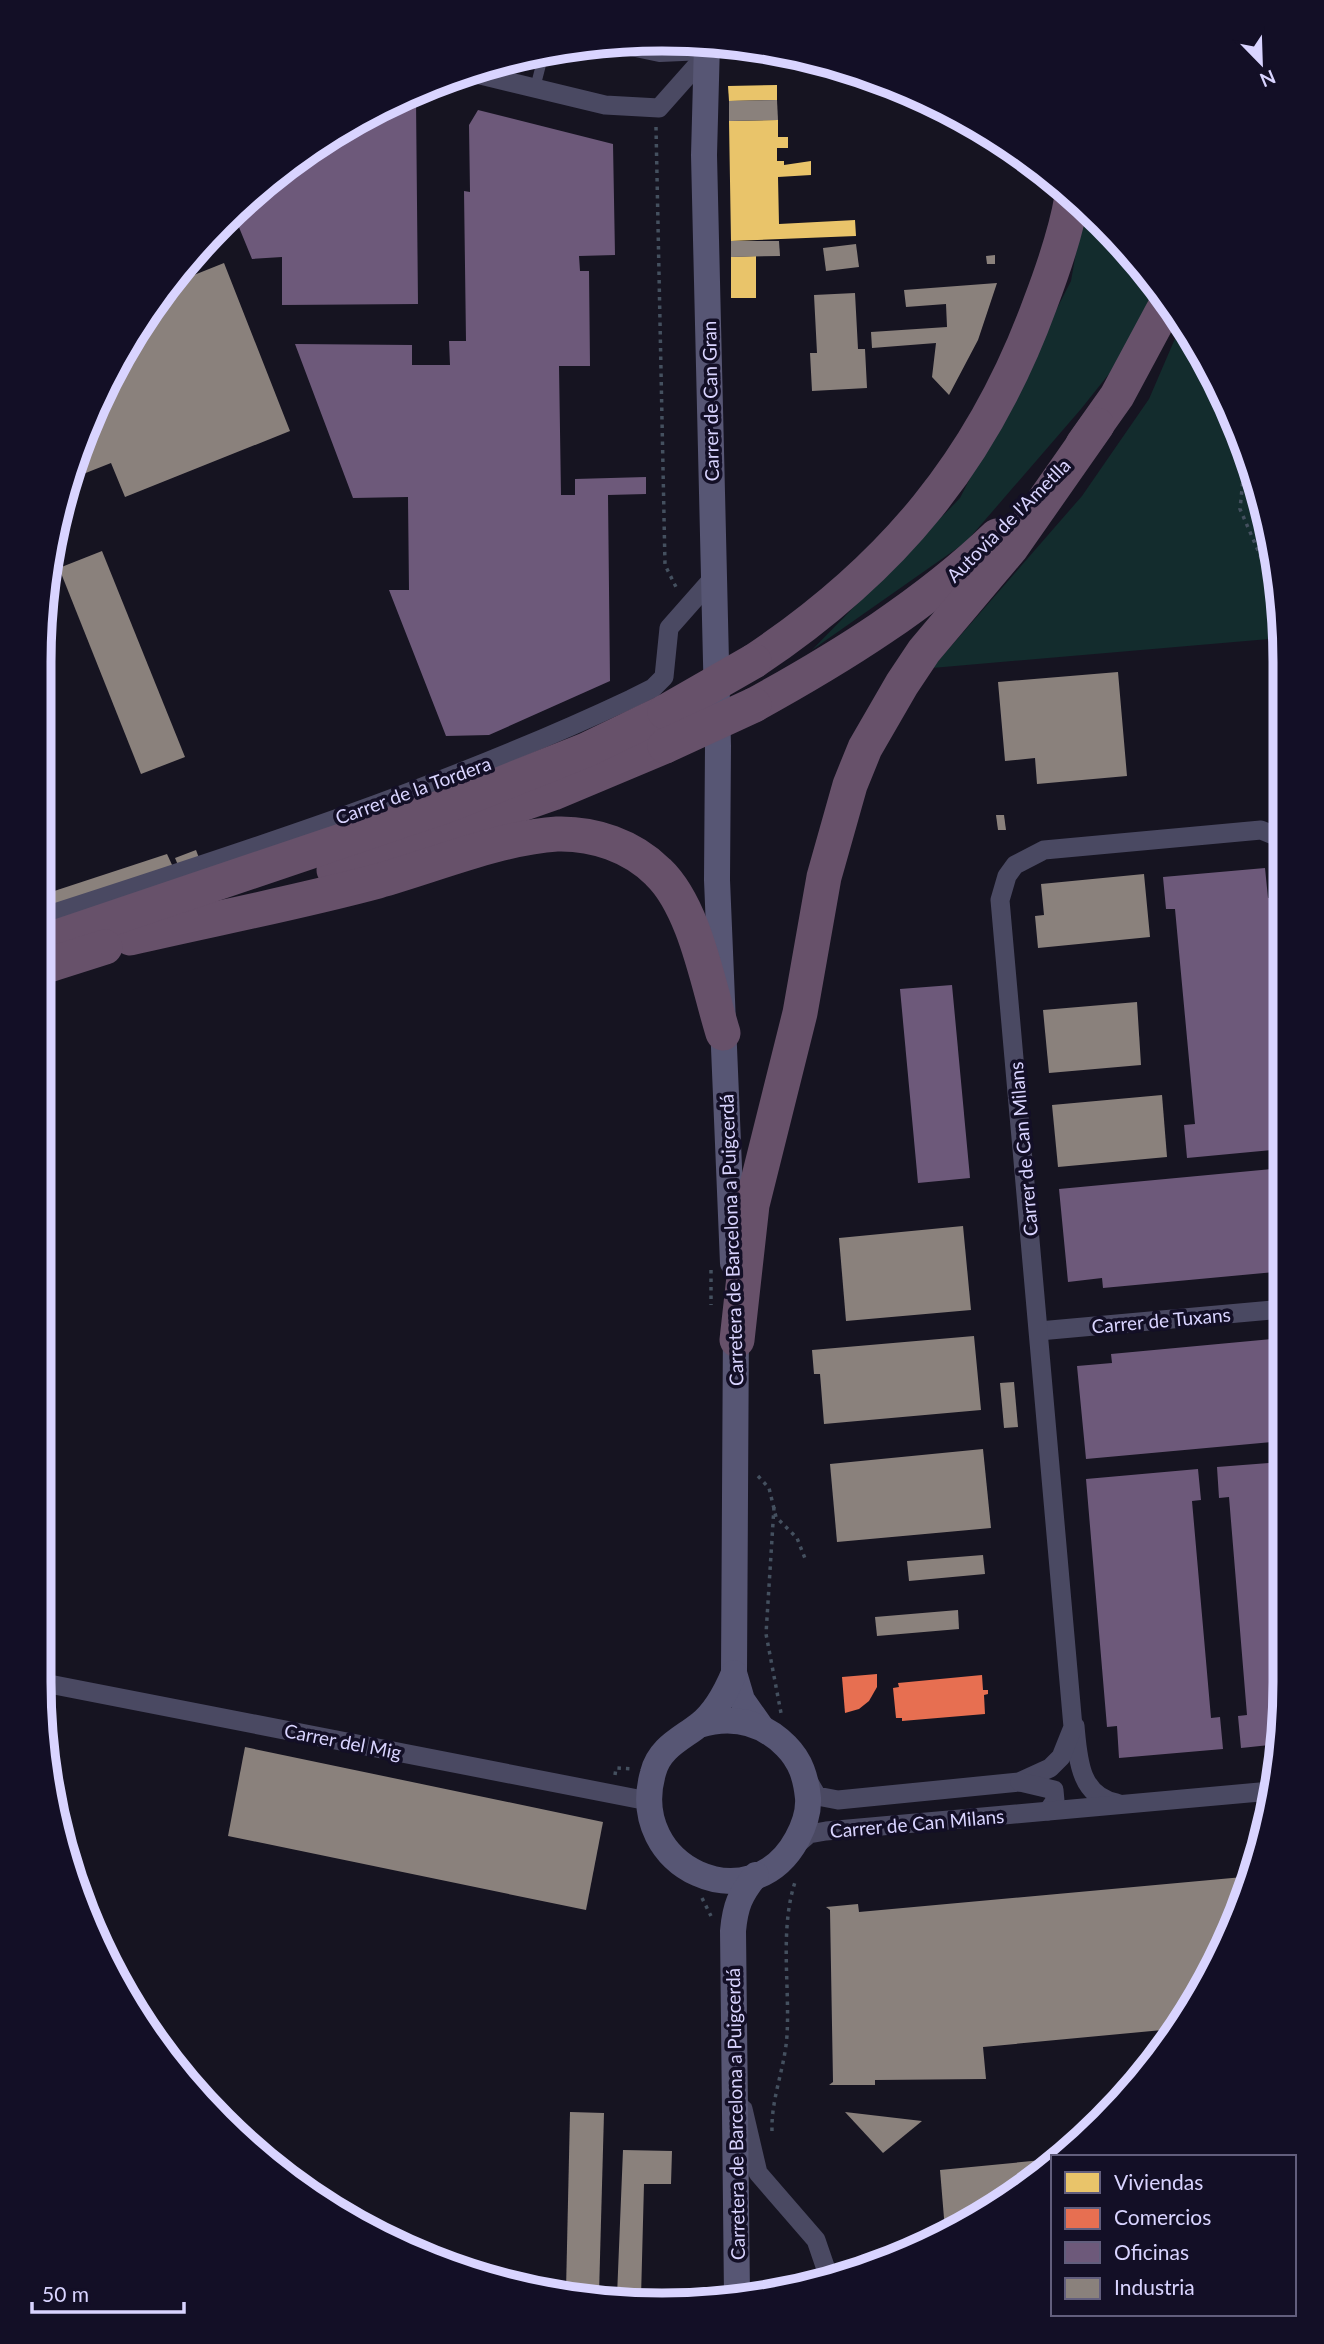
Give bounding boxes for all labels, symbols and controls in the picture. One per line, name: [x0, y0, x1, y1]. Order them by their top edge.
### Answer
north arrow: [1226, 28, 1296, 98]
text: N: [1257, 66, 1279, 93]
street label: Carrer de Can Gran: [697, 320, 723, 482]
street label: Autovia de l'Ametlla: [941, 453, 1075, 587]
street label: Carrer de la Tordera: [332, 751, 494, 829]
street label: Carrer de Can Milans: [1004, 1061, 1042, 1237]
street label: Carretera de Barcelona a Puigcerdá: [714, 1094, 748, 1386]
street label: Carrer de Tuxans: [1090, 1302, 1232, 1338]
street label: Carrer del Mig: [282, 1718, 404, 1764]
street label: Carrer de Can Milans: [829, 1804, 1005, 1842]
street label: Carretera de Barcelona a Puigcerdá: [721, 1968, 749, 2260]
legend: [1051, 2155, 1296, 2316]
text: Viviendas: [1114, 2169, 1203, 2194]
text: Comercios: [1114, 2204, 1211, 2229]
text: Oficinas: [1114, 2239, 1189, 2264]
scale bar: [32, 2270, 184, 2314]
text: Industria: [1114, 2274, 1195, 2299]
text: 50 m: [42, 2281, 89, 2306]

